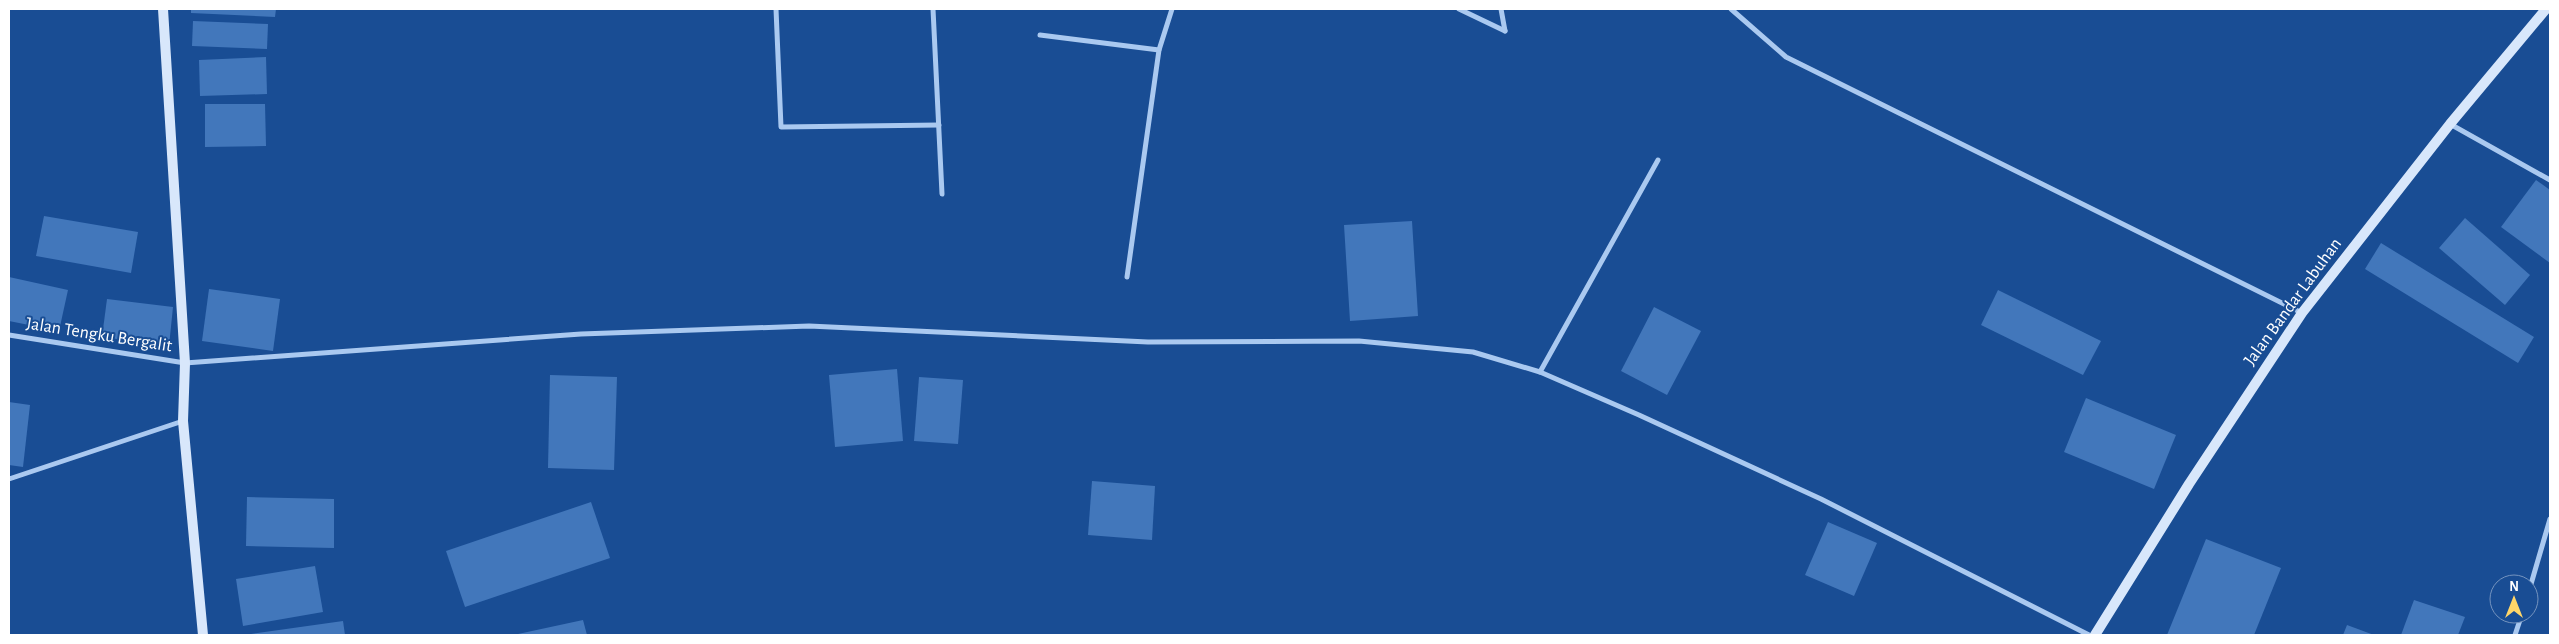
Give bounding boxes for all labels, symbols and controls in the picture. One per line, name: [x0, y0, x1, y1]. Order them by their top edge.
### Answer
street label: Jalan Bandar Labuhan: [2241, 235, 2345, 369]
street label: Jalan Tengku Bergalit: [25, 315, 174, 355]
north arrow: [2489, 574, 2539, 624]
text: N: [2509, 580, 2519, 594]

